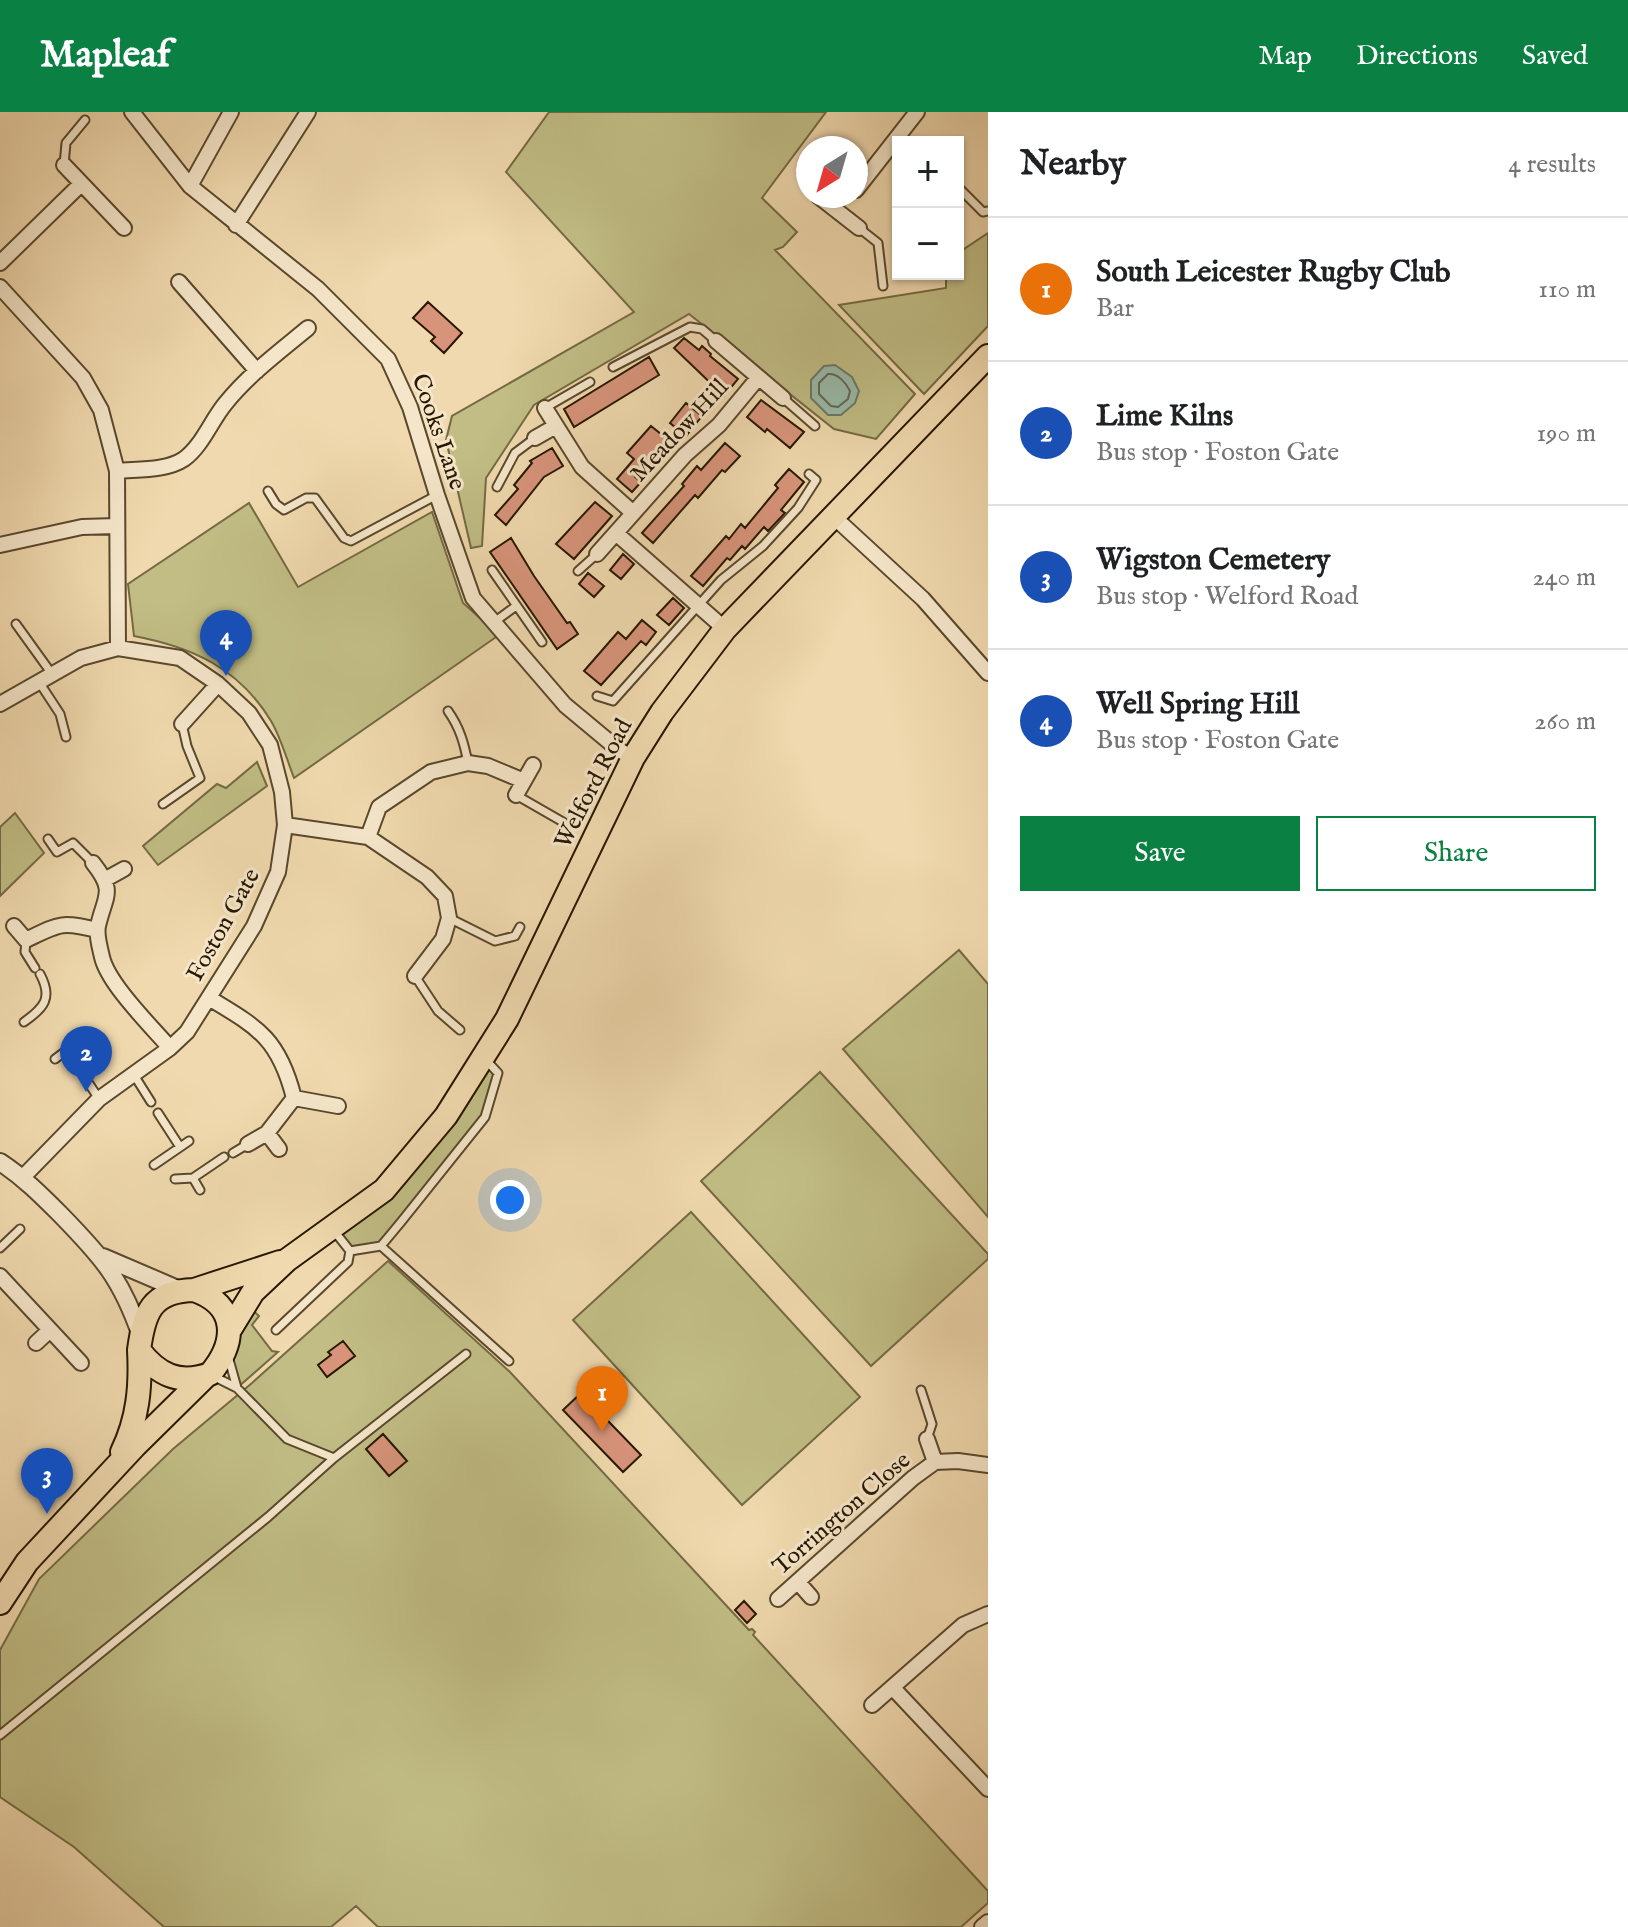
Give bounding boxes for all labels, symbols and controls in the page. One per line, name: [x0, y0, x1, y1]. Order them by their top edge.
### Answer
text: Mapleaf: [40, 32, 170, 80]
text: Map: [1258, 39, 1312, 74]
text: Directions: [1356, 39, 1478, 74]
text: Saved: [1522, 39, 1588, 74]
north arrow: [796, 136, 868, 208]
map controls: [892, 136, 964, 280]
button: +: [892, 136, 964, 208]
text: Nearby: [1020, 143, 1126, 186]
text: 4 results: [1508, 148, 1596, 181]
button: −: [892, 208, 964, 280]
text: South Leicester Rugby Club: [1096, 254, 1451, 292]
text: 1: [1041, 273, 1051, 306]
text: 110 m: [1538, 273, 1596, 306]
text: Bar: [1096, 292, 1134, 325]
street label: Cooks Lane: [404, 370, 472, 494]
street label: Meadow Hill: [624, 372, 736, 489]
text: Lime Kilns: [1096, 398, 1233, 436]
text: 2: [1040, 417, 1052, 450]
text: 190 m: [1536, 417, 1596, 450]
text: Bus stop · Foston Gate: [1096, 436, 1339, 469]
text: Wigston Cemetery: [1096, 542, 1330, 580]
text: 3: [1041, 561, 1051, 594]
text: 240 m: [1533, 561, 1596, 594]
text: Bus stop · Welford Road: [1096, 580, 1358, 613]
pin: 4: [200, 610, 252, 676]
text: Well Spring Hill: [1096, 686, 1299, 724]
text: 4: [1040, 705, 1052, 738]
text: 260 m: [1534, 705, 1596, 738]
street label: Welford Road: [548, 714, 640, 854]
text: Bus stop · Foston Gate: [1096, 724, 1339, 757]
button: Save: [1020, 816, 1300, 891]
button: Share: [1316, 816, 1596, 891]
street label: Foston Gate: [180, 863, 268, 987]
pin: 2: [60, 1026, 112, 1092]
your location: [490, 1180, 530, 1220]
pin: 1: [576, 1366, 628, 1432]
street label: Torrington Close: [766, 1446, 918, 1582]
pin: 3: [21, 1448, 73, 1514]

